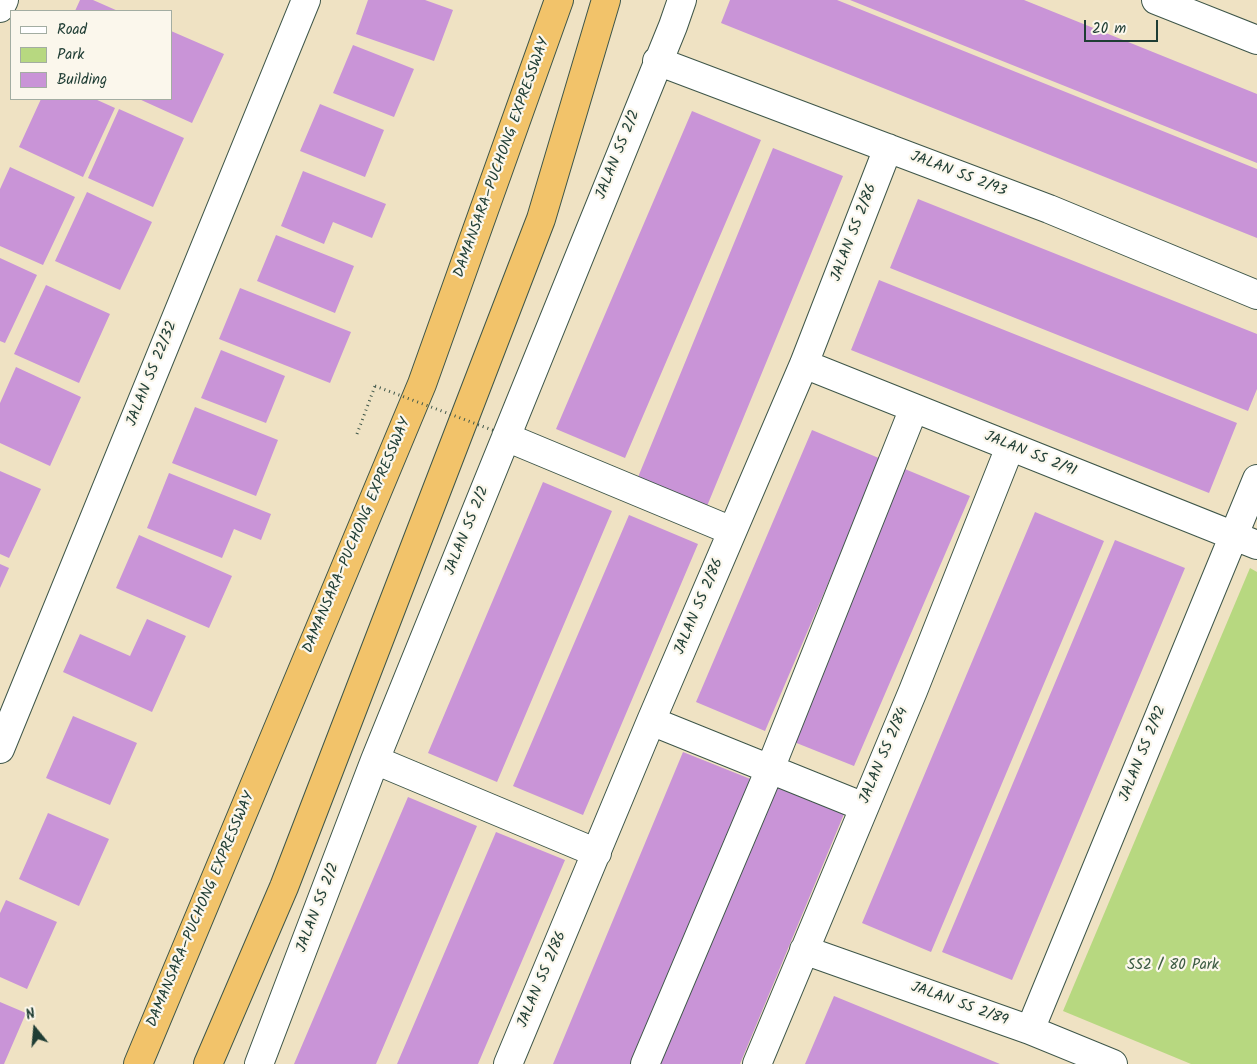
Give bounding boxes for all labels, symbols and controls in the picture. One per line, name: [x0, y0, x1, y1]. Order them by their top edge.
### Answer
legend: [10, 10, 172, 100]
scale bar: [1087, 10, 1161, 42]
text: 20 m: [1092, 17, 1126, 41]
text: Road: [57, 18, 87, 42]
street label: DAMANSARA–PUCHONG EXPRESSWAY: [451, 36, 555, 280]
text: Park: [57, 43, 84, 67]
text: Building: [57, 68, 107, 92]
street label: JALAN SS 2/2: [593, 108, 645, 202]
street label: JALAN SS 2/93: [907, 148, 1009, 202]
street label: JALAN SS 2/86: [828, 182, 882, 284]
street label: JALAN SS 22/32: [124, 319, 182, 429]
street label: DAMANSARA–PUCHONG EXPRESSWAY: [300, 416, 416, 656]
street label: JALAN SS 2/91: [981, 428, 1079, 482]
street label: JALAN SS 2/2: [442, 484, 494, 578]
street label: JALAN SS 2/86: [672, 556, 728, 658]
street label: JALAN SS 2/92: [1117, 704, 1171, 804]
street label: JALAN SS 2/84: [857, 705, 913, 807]
street label: DAMANSARA–PUCHONG EXPRESSWAY: [144, 790, 260, 1030]
street label: JALAN SS 2/2: [294, 861, 344, 955]
street label: JALAN SS 2/86: [515, 929, 571, 1031]
park label: SS2 / 80 Park: [1127, 957, 1219, 975]
street label: JALAN SS 2/89: [908, 979, 1010, 1031]
text: N: [23, 1003, 38, 1026]
north arrow: [10, 1004, 60, 1054]

